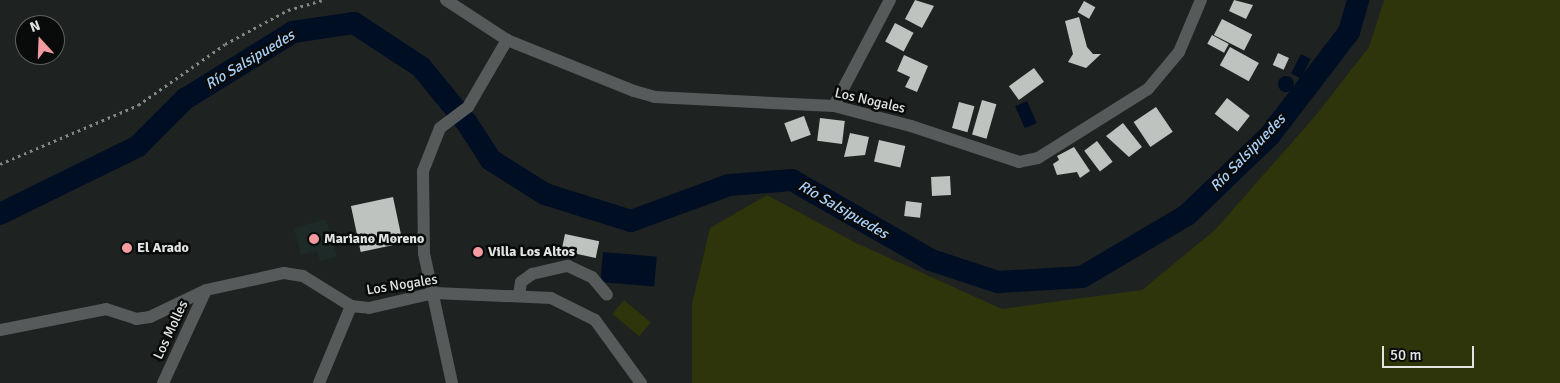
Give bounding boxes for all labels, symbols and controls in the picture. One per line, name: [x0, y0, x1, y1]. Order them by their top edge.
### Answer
north arrow: [15, 15, 65, 65]
text: N: [28, 17, 43, 36]
water label: Río Salsipuedes: [202, 26, 298, 94]
street label: Los Nogales: [833, 85, 907, 117]
water label: Río Salsipuedes: [1207, 110, 1289, 196]
water label: Río Salsipuedes: [795, 177, 891, 243]
place label: Mariano Moreno: [324, 231, 424, 247]
marker: Mariano Moreno: [308, 233, 320, 245]
place label: El Arado: [137, 240, 189, 256]
marker: El Arado: [121, 242, 133, 254]
place label: Villa Los Altos: [488, 244, 575, 260]
marker: Villa Los Altos: [472, 246, 484, 258]
street label: Los Nogales: [365, 271, 439, 299]
street label: Los Molles: [150, 298, 192, 362]
scale bar: [1385, 336, 1478, 368]
text: 50 m: [1390, 346, 1421, 364]

